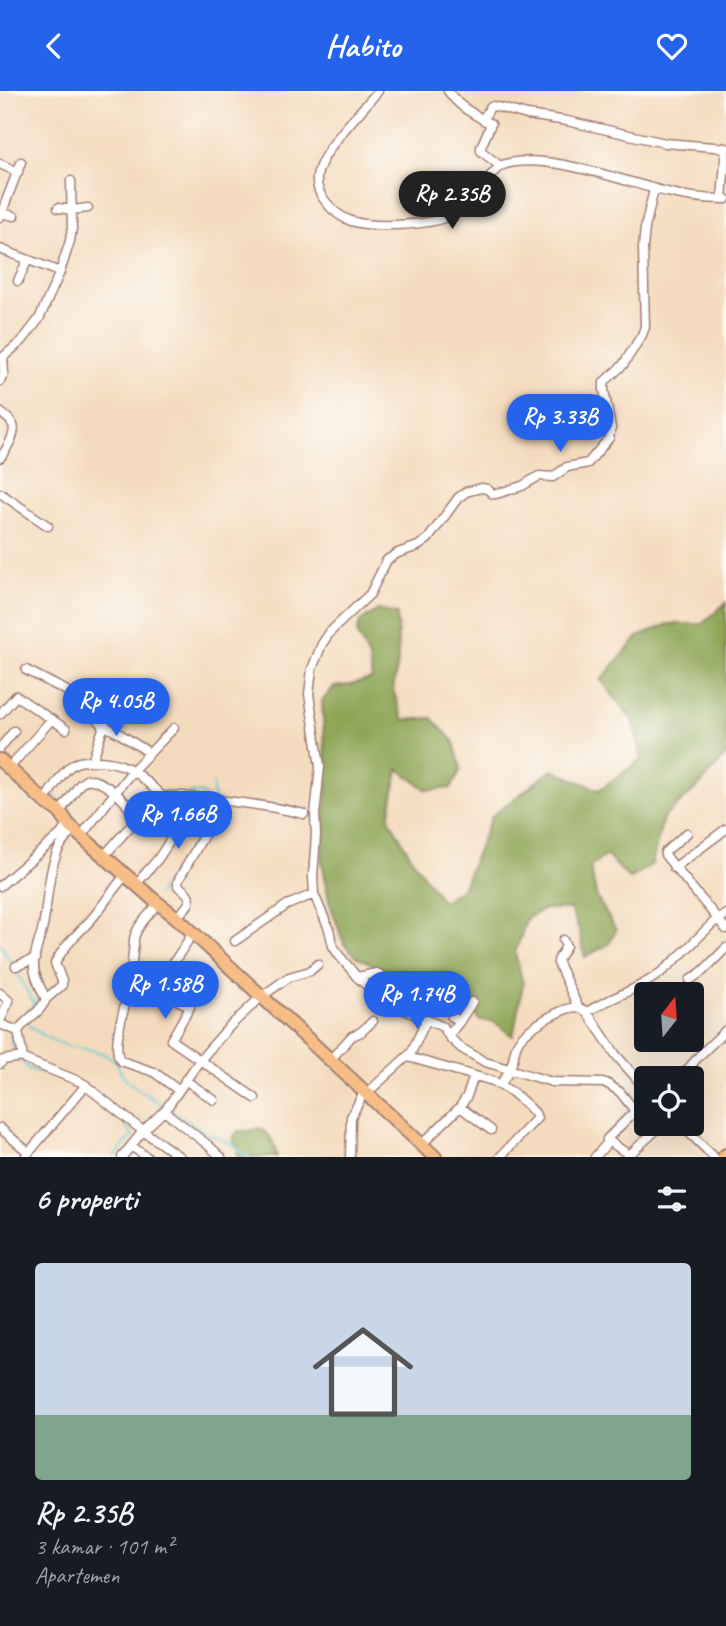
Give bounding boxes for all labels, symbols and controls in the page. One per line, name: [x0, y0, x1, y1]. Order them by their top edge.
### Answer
text: Habito: [325, 25, 401, 66]
icon: back: [35, 27, 73, 65]
icon: heart: [653, 27, 691, 65]
pin: Rp 2.35B: [380, 171, 524, 231]
text: Rp 2.35B: [415, 179, 489, 208]
pin: Rp 3.33B: [488, 395, 632, 454]
text: Rp 3.33B: [523, 402, 597, 431]
pin: Rp 4.05B: [44, 679, 188, 738]
text: Rp 4.05B: [79, 686, 153, 715]
pin: Rp 1.66B: [106, 791, 250, 851]
text: Rp 1.66B: [140, 799, 216, 828]
pin: Rp 1.58B: [93, 961, 237, 1021]
text: Rp 1.58B: [128, 969, 202, 998]
pin: Rp 1.74B: [345, 971, 489, 1031]
text: Rp 1.74B: [380, 979, 454, 1008]
north arrow: [634, 982, 704, 1052]
map controls: [634, 982, 704, 1136]
button: locate: [634, 1066, 704, 1136]
text: 6 properti: [35, 1180, 137, 1218]
icon: filters: [653, 1180, 691, 1218]
icon: home: [300, 1309, 426, 1435]
text: Rp 2.35B: [35, 1494, 132, 1532]
text: 3 kamar · 101 m²: [35, 1532, 173, 1561]
text: Apartemen: [35, 1561, 119, 1590]

